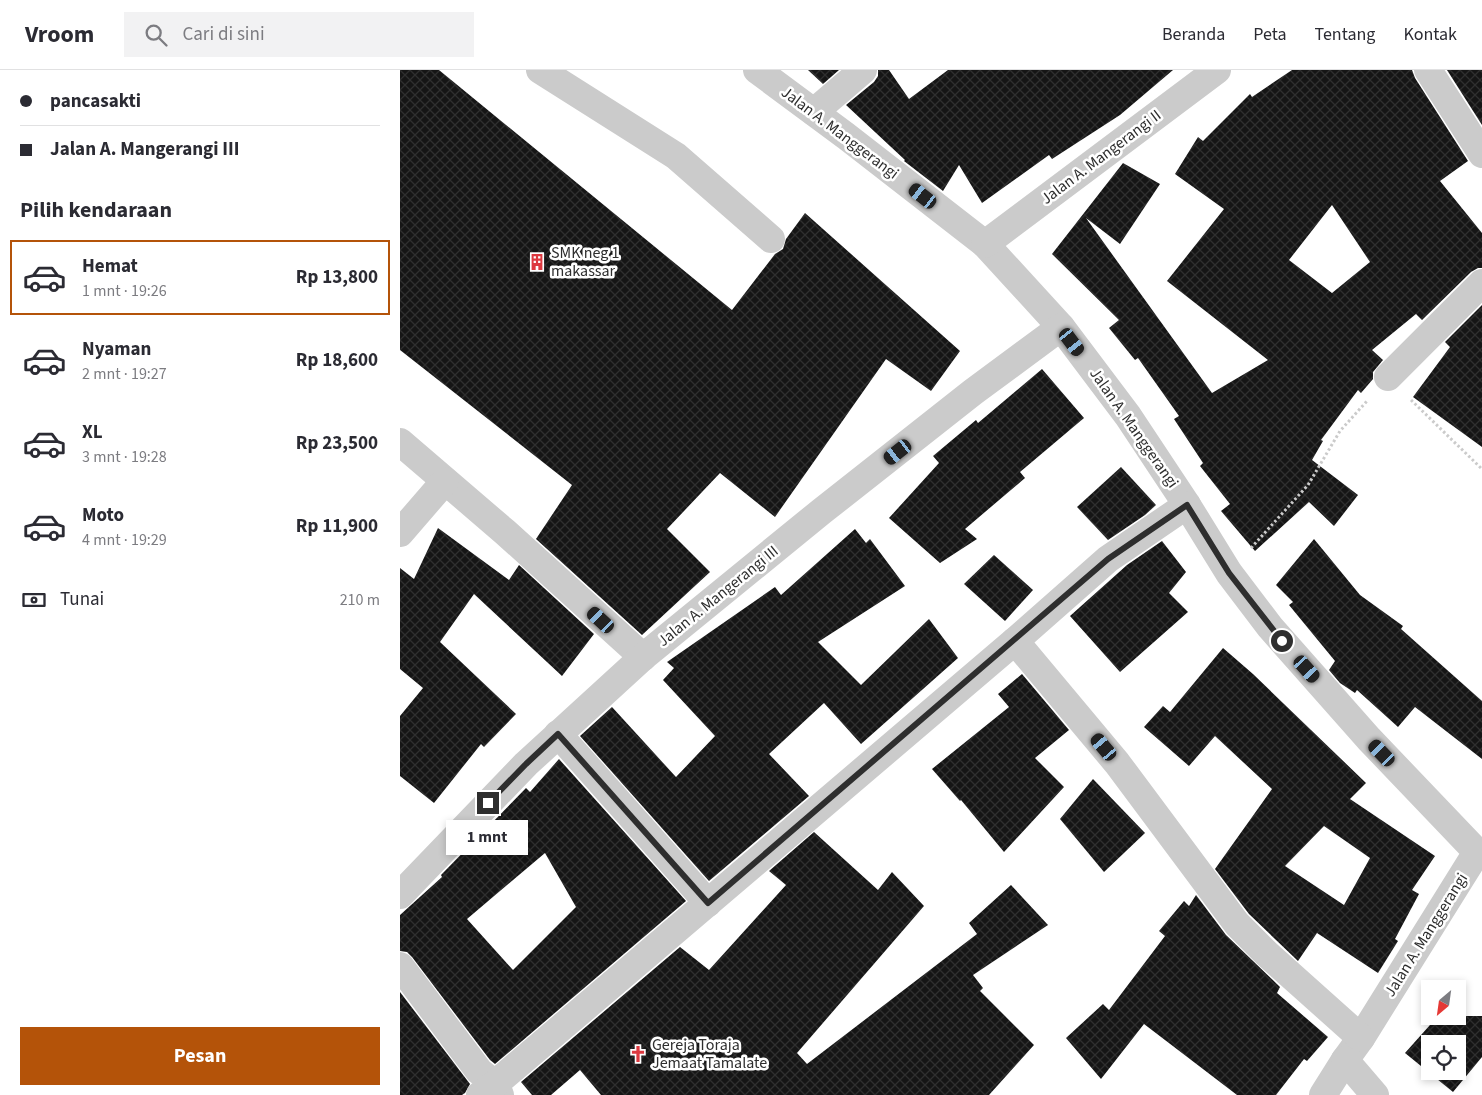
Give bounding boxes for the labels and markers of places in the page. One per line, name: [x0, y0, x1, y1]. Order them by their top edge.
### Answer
place label: SMK neg 1 makassar: [551, 242, 619, 282]
building icon: SMK neg 1 makassar: [527, 252, 547, 272]
place label: Gereja Toraja Jemaat Tamalate: [652, 1034, 767, 1074]
church icon: Gereja Toraja Jemaat Tamalate: [628, 1044, 648, 1064]

